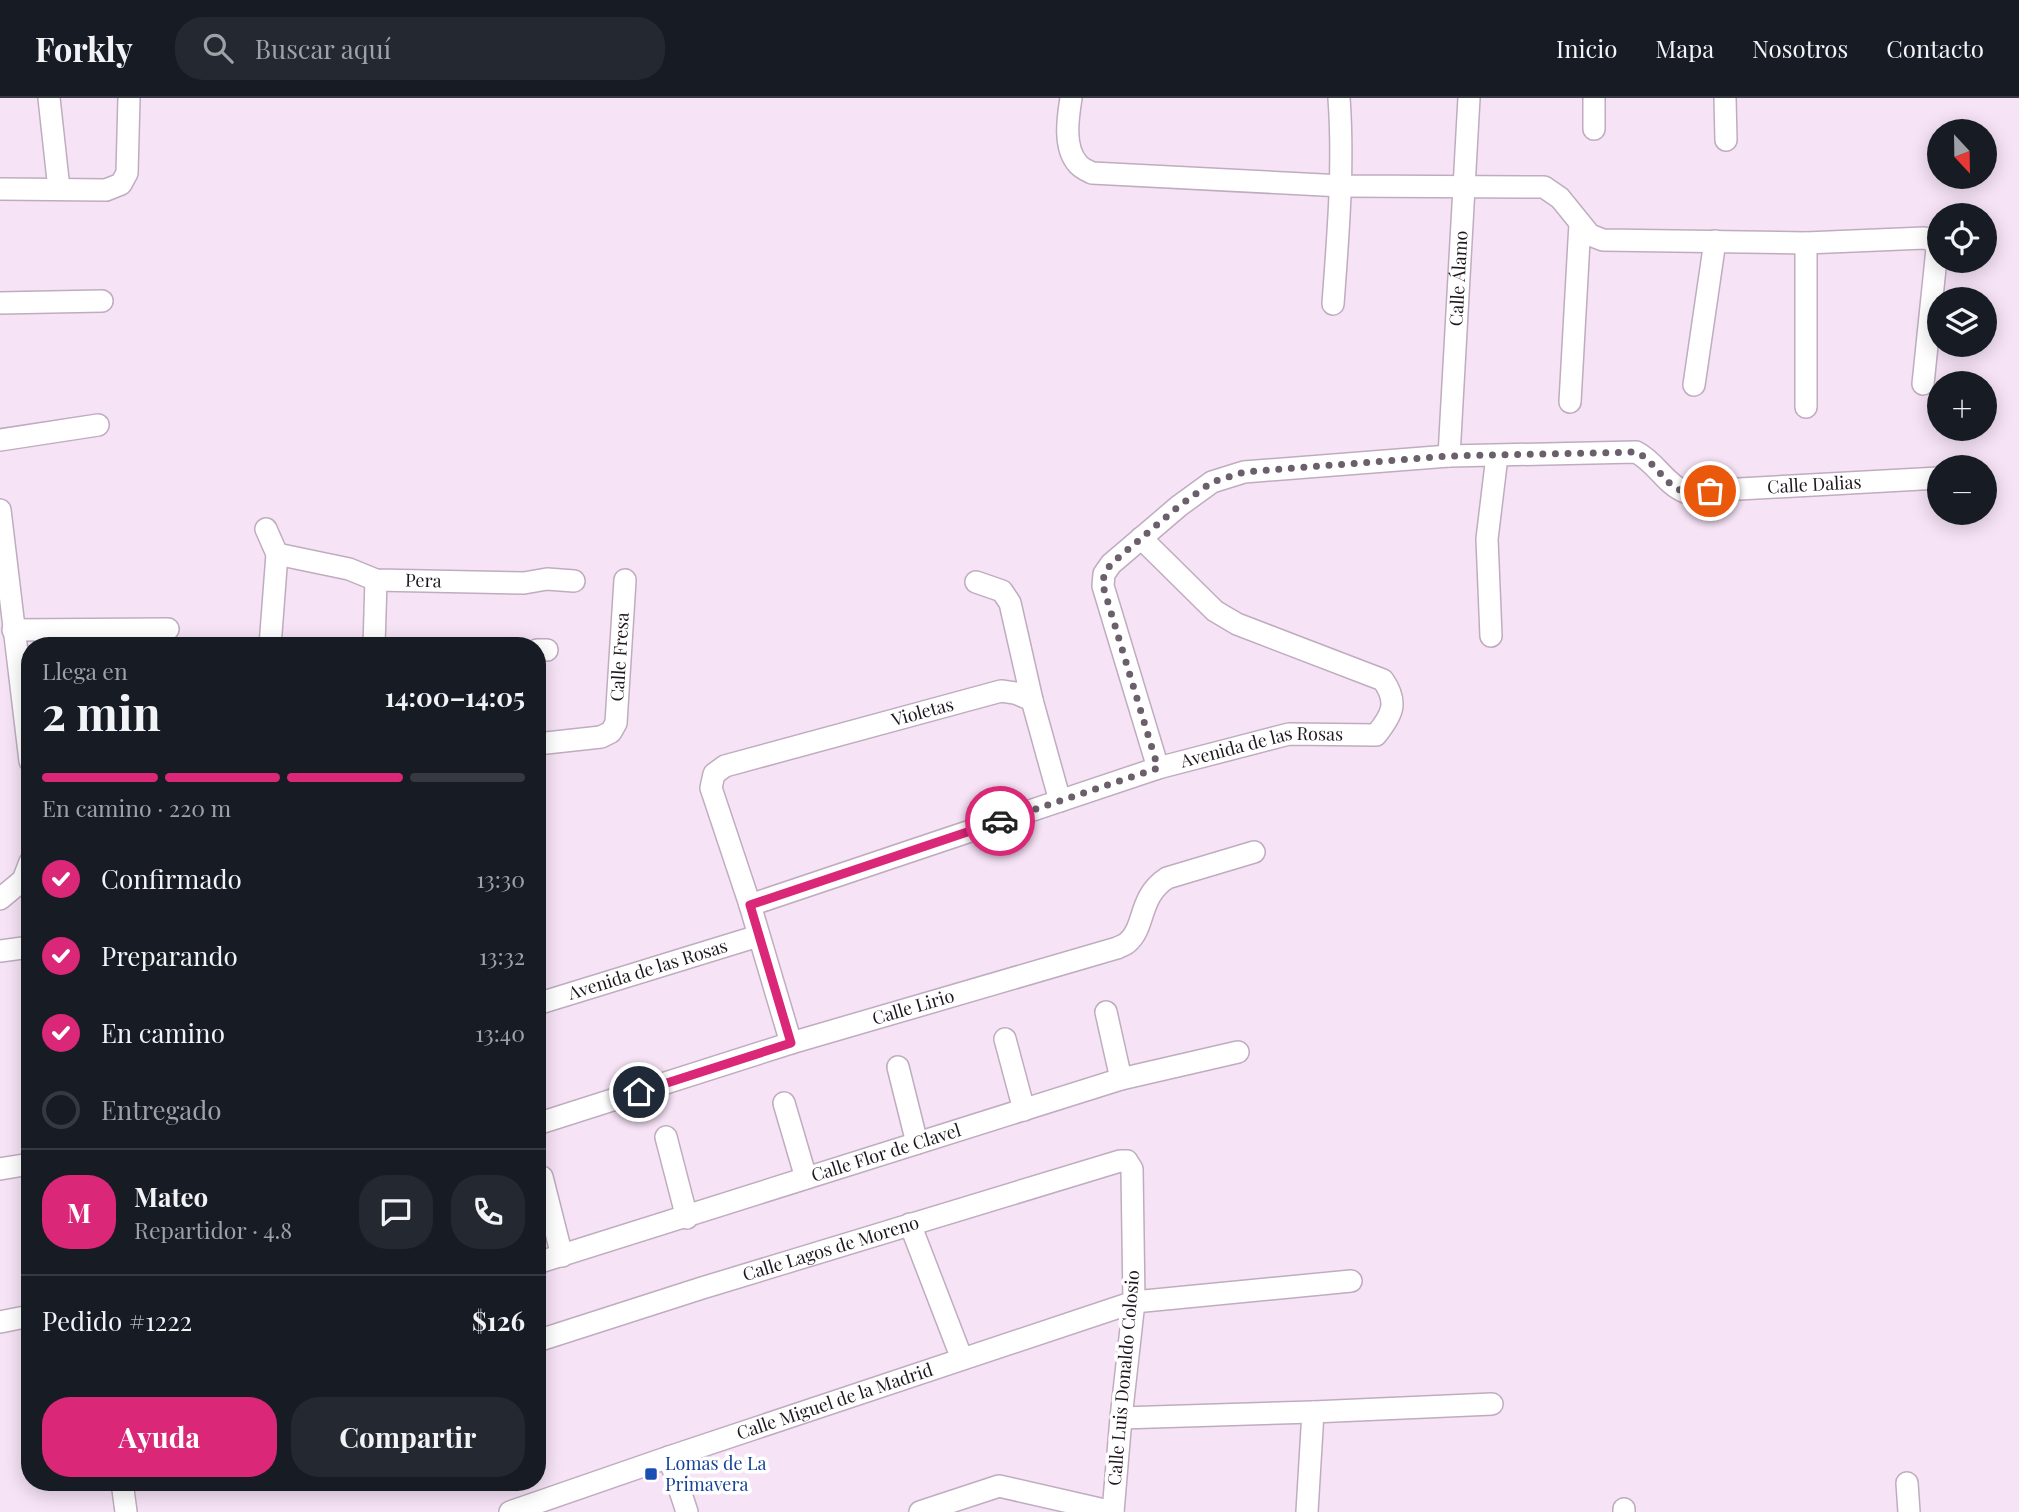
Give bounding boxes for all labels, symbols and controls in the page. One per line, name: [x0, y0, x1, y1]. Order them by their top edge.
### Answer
search box: [175, 17, 665, 80]
text: Forkly: [35, 26, 133, 70]
icon: search: [199, 29, 237, 67]
text: Buscar aquí: [255, 31, 391, 66]
text: Inicio: [1556, 32, 1617, 64]
text: Mapa: [1655, 32, 1714, 64]
text: Nosotros: [1752, 32, 1848, 64]
text: Contacto: [1886, 32, 1984, 64]
north arrow: [1927, 119, 1997, 189]
map controls: [1927, 119, 1997, 525]
button: locate: [1927, 203, 1997, 273]
street label: Calle Álamo: [1443, 230, 1473, 327]
button: layers: [1927, 287, 1997, 357]
button: +: [1927, 371, 1997, 441]
button: −: [1927, 455, 1997, 525]
pin: [1680, 461, 1740, 521]
street label: Calle Dalias: [1767, 469, 1862, 498]
icon: bag: [1691, 472, 1729, 510]
street label: Pera: [405, 568, 442, 592]
street label: Calle Fresa: [604, 612, 634, 702]
text: Llega en: [42, 655, 128, 686]
text: 14:00–14:05: [385, 679, 525, 714]
text: 2 min: [42, 681, 161, 743]
street label: Violetas: [888, 691, 956, 731]
street label: Avenida de las Rosas: [1177, 721, 1343, 773]
courier: [965, 786, 1035, 856]
text: En camino · 220 m: [42, 792, 231, 823]
icon: car: [981, 802, 1019, 840]
icon: check: [42, 860, 80, 898]
text: Confirmado: [101, 861, 242, 896]
text: 13:30: [476, 863, 525, 894]
street label: Avenida de las Rosas: [564, 933, 730, 1005]
icon: check: [42, 937, 80, 975]
text: Preparando: [101, 938, 238, 973]
text: 13:32: [479, 940, 525, 971]
street label: Calle Lirio: [869, 983, 957, 1030]
icon: check: [42, 1014, 80, 1052]
text: En camino: [101, 1015, 225, 1050]
text: 13:40: [475, 1017, 525, 1048]
pin: [609, 1062, 669, 1122]
icon: home: [620, 1073, 658, 1111]
text: Entregado: [101, 1092, 222, 1127]
street label: Calle Flor de Clavel: [808, 1117, 964, 1187]
button: chat: [359, 1175, 433, 1249]
button: phone: [451, 1175, 525, 1249]
text: Mateo: [134, 1179, 208, 1214]
text: M: [67, 1195, 91, 1230]
street label: Calle Lagos de Moreno: [740, 1210, 922, 1286]
text: Repartidor · 4.8: [134, 1214, 292, 1245]
street label: Calle Luis Donaldo Colosio: [1102, 1269, 1144, 1487]
text: Pedido #1222: [42, 1303, 192, 1338]
text: $126: [472, 1303, 525, 1338]
street label: Calle Miguel de la Madrid: [733, 1357, 936, 1445]
button: Ayuda: [42, 1397, 277, 1477]
button: Compartir: [291, 1397, 525, 1477]
place label: Lomas de La Primavera: [665, 1451, 767, 1496]
marker: Lomas de La Primavera: [643, 1466, 659, 1482]

